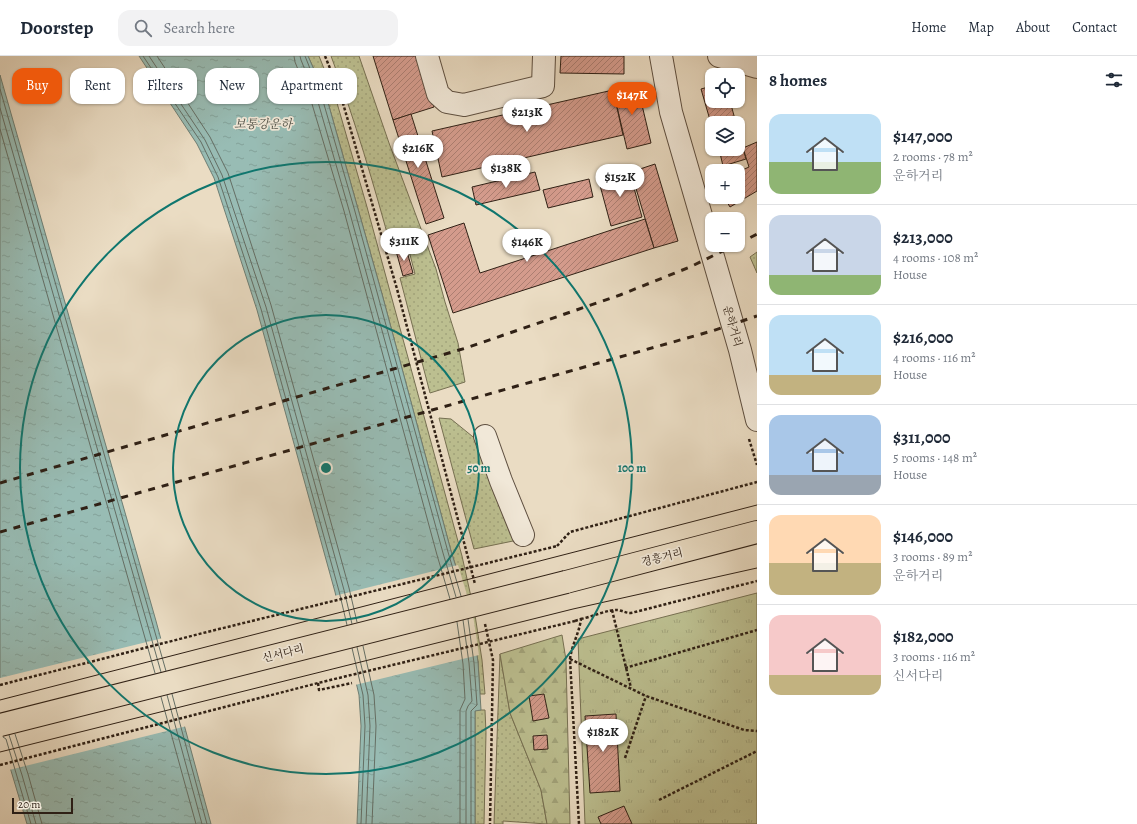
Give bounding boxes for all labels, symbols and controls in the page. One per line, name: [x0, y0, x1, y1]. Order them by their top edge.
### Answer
search box: [118, 10, 398, 46]
text: Doorstep: [20, 15, 94, 41]
icon: search: [132, 17, 154, 39]
text: Search here: [164, 18, 235, 38]
text: Home: [911, 18, 946, 37]
text: Map: [968, 18, 994, 37]
text: About: [1016, 18, 1050, 37]
text: Contact: [1072, 18, 1117, 37]
chip: Buy: [12, 68, 62, 104]
chip: Rent: [70, 68, 125, 104]
chip: Filters: [133, 68, 197, 104]
chip: New: [205, 68, 259, 104]
chip: Apartment: [267, 68, 357, 104]
map controls: [705, 68, 745, 252]
button: locate: [705, 68, 745, 108]
text: 8 homes: [769, 69, 827, 92]
icon: filters: [1103, 69, 1125, 91]
pin: $147K: [604, 82, 660, 116]
text: $147K: [617, 86, 647, 103]
pin: $213K: [499, 99, 555, 133]
text: $213K: [511, 103, 543, 120]
water label: 보통강운하: [234, 116, 293, 132]
button: layers: [705, 116, 745, 156]
text: $147,000: [893, 125, 952, 148]
icon: home: [801, 130, 849, 178]
pin: $216K: [390, 135, 446, 169]
text: $216K: [402, 139, 434, 156]
text: 2 rooms · 78 m²: [893, 148, 973, 165]
pin: $138K: [478, 155, 534, 189]
text: $138K: [490, 159, 522, 176]
pin: $152K: [592, 164, 648, 198]
button: +: [705, 164, 745, 204]
text: 운하거리: [893, 167, 943, 184]
text: $152K: [604, 168, 636, 185]
button: −: [705, 212, 745, 252]
text: $213,000: [893, 226, 953, 249]
pin: $311K: [376, 228, 432, 262]
pin: $146K: [499, 229, 555, 263]
icon: home: [801, 231, 849, 279]
text: $311K: [389, 232, 419, 249]
text: $146K: [511, 233, 543, 250]
text: 4 rooms · 108 m²: [893, 249, 978, 266]
text: House: [893, 266, 927, 283]
street label: 운하거리: [719, 304, 746, 349]
text: $216,000: [893, 326, 953, 349]
icon: home: [801, 331, 849, 379]
text: 4 rooms · 116 m²: [893, 349, 976, 366]
text: House: [893, 366, 927, 383]
text: $311,000: [893, 426, 951, 449]
icon: home: [801, 431, 849, 479]
text: 5 rooms · 148 m²: [893, 449, 977, 466]
text: 50 m: [467, 460, 491, 476]
text: 100 m: [618, 460, 646, 476]
centre of rings: [319, 461, 333, 475]
text: House: [893, 466, 927, 483]
text: $146,000: [893, 525, 953, 548]
icon: home: [801, 531, 849, 579]
street label: 경흥거리: [640, 545, 685, 570]
text: 3 rooms · 89 m²: [893, 548, 972, 565]
text: 운하거리: [893, 567, 943, 584]
text: $182,000: [893, 625, 954, 648]
icon: home: [801, 631, 849, 679]
street label: 신서다리: [261, 641, 306, 666]
text: 3 rooms · 116 m²: [893, 648, 975, 665]
text: 신서다리: [893, 667, 943, 684]
pin: $182K: [575, 719, 631, 753]
text: $182K: [587, 723, 619, 740]
scale bar: [12, 796, 73, 815]
text: 20 m: [18, 797, 40, 812]

